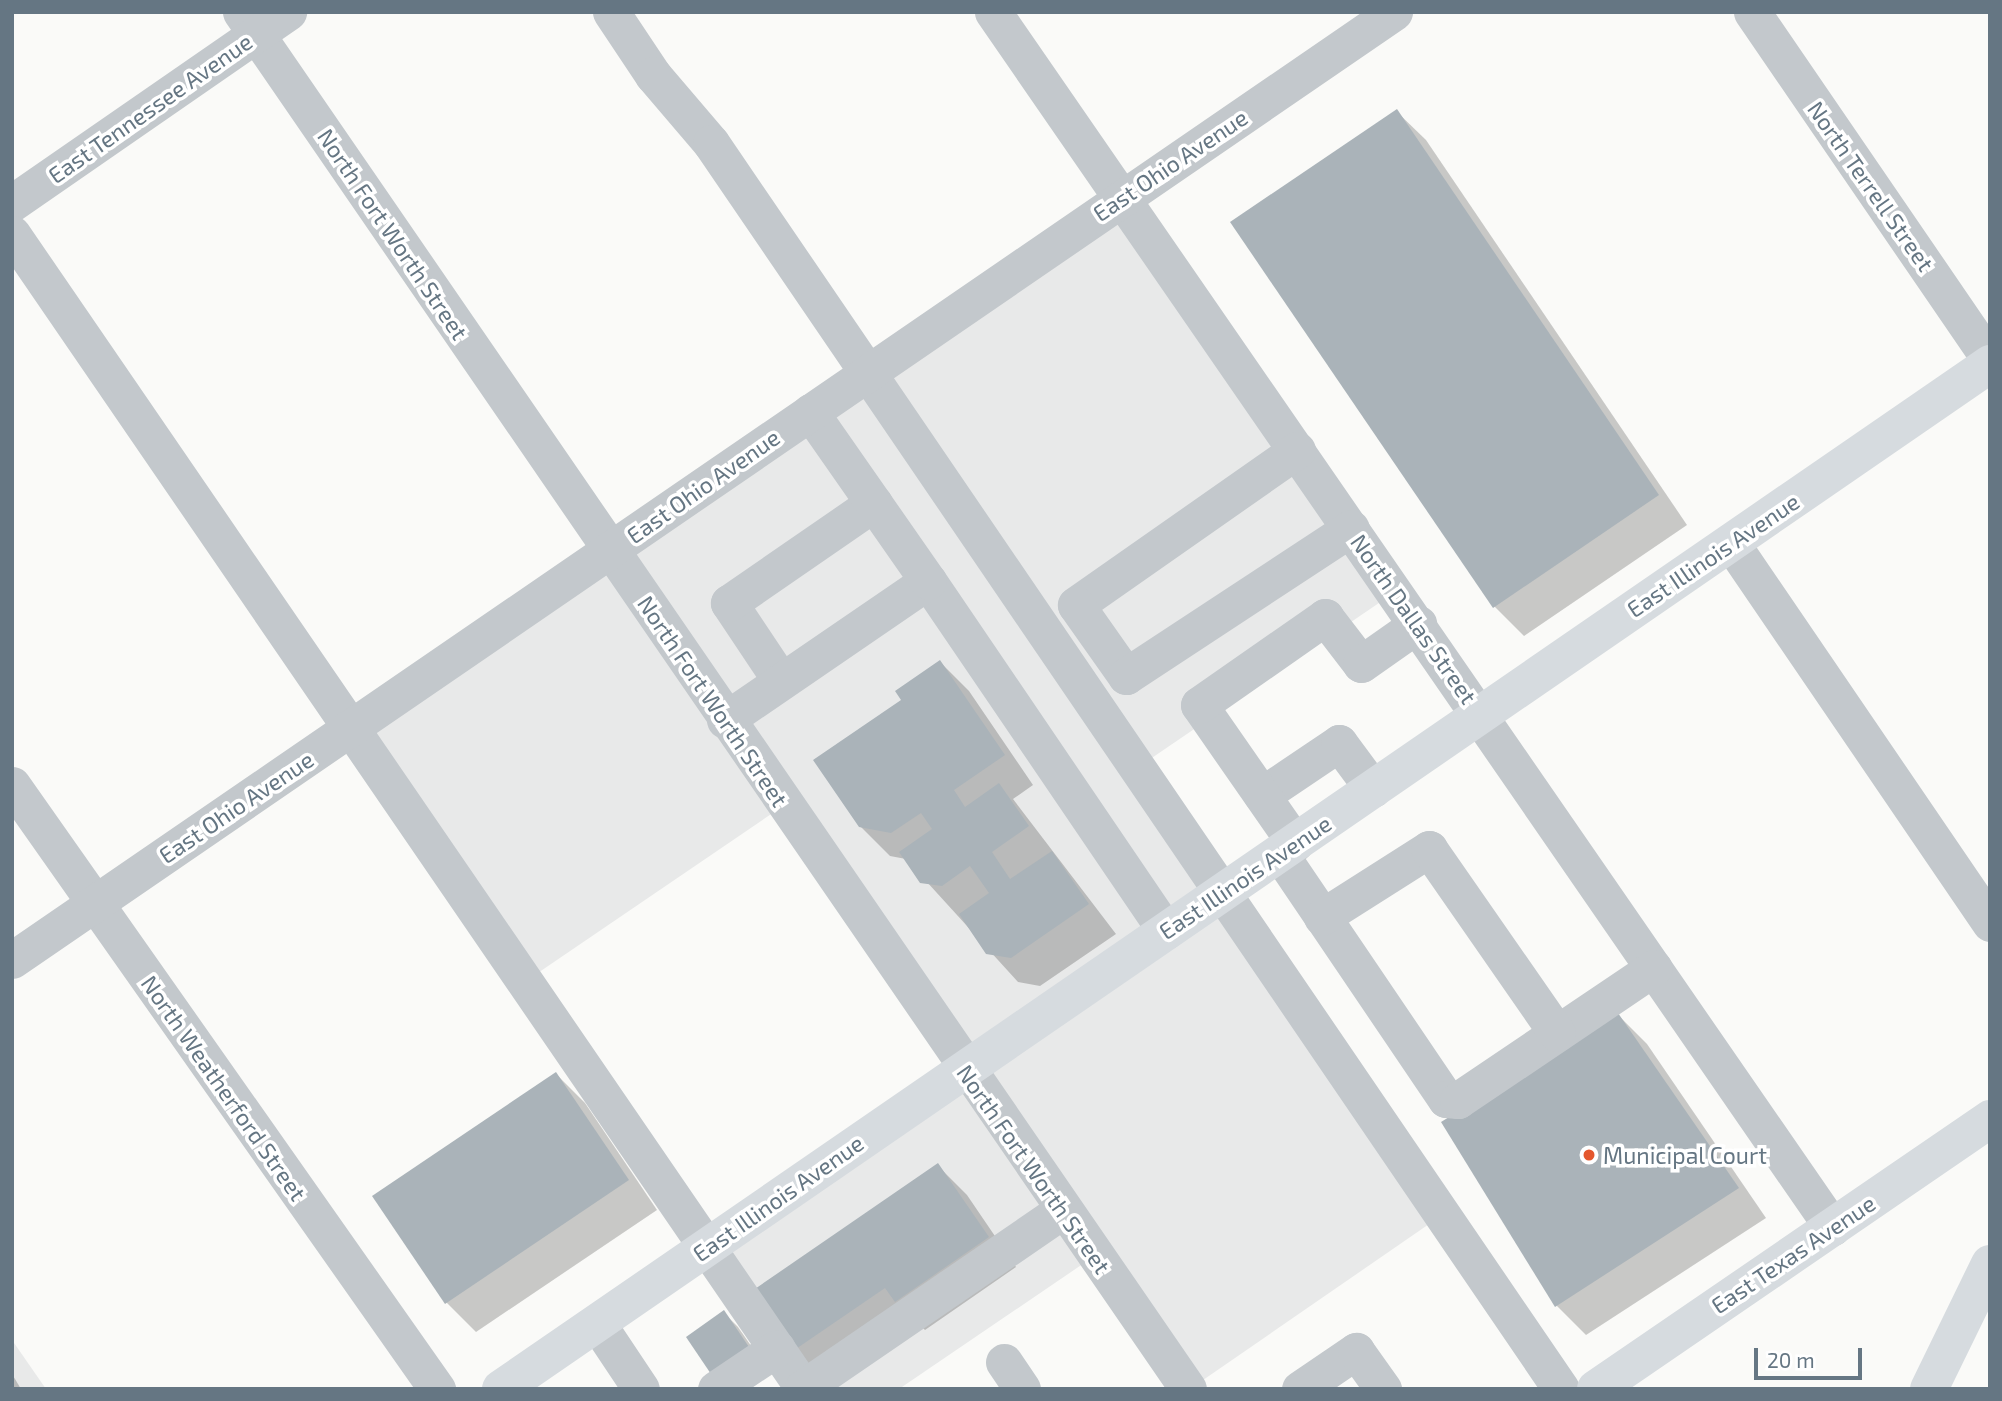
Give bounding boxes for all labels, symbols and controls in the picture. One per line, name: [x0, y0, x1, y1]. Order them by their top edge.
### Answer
street label: East Tennessee Avenue: [42, 27, 258, 189]
street label: North Terrell Street: [1802, 95, 1940, 277]
street label: East Ohio Avenue: [1087, 103, 1253, 227]
street label: North Fort Worth Street: [312, 123, 474, 345]
street label: East Ohio Avenue: [621, 423, 785, 549]
street label: East Illinois Avenue: [1621, 487, 1805, 623]
street label: North Dallas Street: [1345, 529, 1483, 709]
street label: North Fort Worth Street: [632, 590, 794, 812]
street label: East Ohio Avenue: [153, 745, 319, 869]
street label: East Illinois Avenue: [1153, 809, 1337, 945]
street label: North Weatherford Street: [136, 970, 312, 1206]
street label: North Fort Worth Street: [951, 1059, 1117, 1279]
street label: East Illinois Avenue: [687, 1129, 869, 1267]
place label: Municipal Court: [1603, 1141, 1767, 1169]
marker: Municipal Court: [1581, 1147, 1597, 1163]
street label: East Texas Avenue: [1705, 1189, 1881, 1319]
scale bar: [1757, 1334, 1866, 1378]
text: 20 m: [1767, 1347, 1815, 1372]

